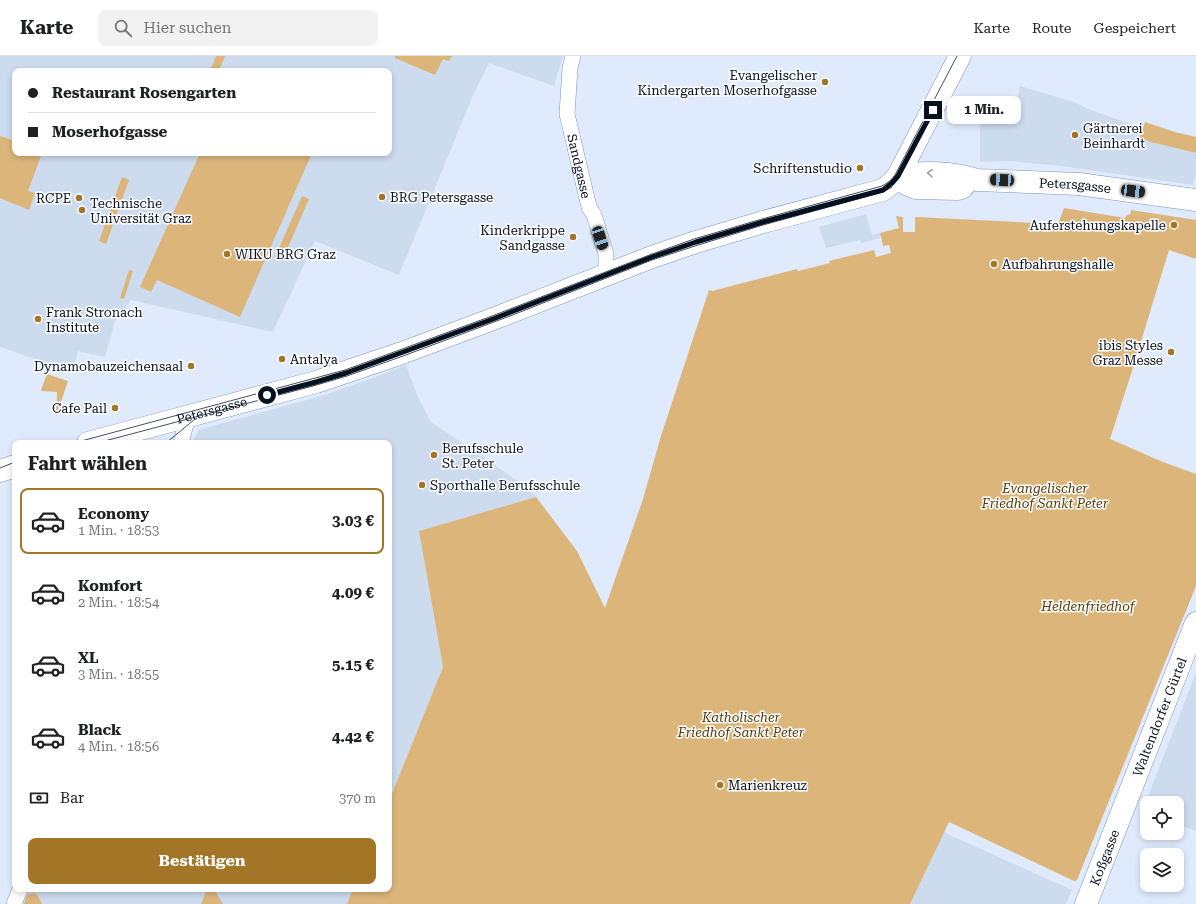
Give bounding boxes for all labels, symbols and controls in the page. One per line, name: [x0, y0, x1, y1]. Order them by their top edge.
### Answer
search box: [98, 10, 378, 46]
text: Karte: [20, 16, 74, 39]
icon: search: [112, 17, 134, 39]
text: Hier suchen: [144, 19, 231, 37]
text: Karte: [974, 20, 1010, 36]
text: Route: [1032, 20, 1072, 36]
text: Gespeichert: [1094, 20, 1176, 36]
place label: Evangelischer Kindergarten Moserhofgasse: [638, 68, 818, 98]
marker: Evangelischer Kindergarten Moserhofgasse: [820, 77, 830, 87]
text: Restaurant Rosengarten: [52, 84, 236, 102]
callout: 1 Min.: [947, 96, 1021, 124]
route end: [924, 101, 942, 119]
text: 1 Min.: [964, 102, 1004, 117]
place label: Gärtnerei Beinhardt: [1083, 121, 1145, 151]
text: Moserhofgasse: [52, 123, 167, 141]
marker: Gärtnerei Beinhardt: [1070, 130, 1080, 140]
street label: Sandgasse: [564, 132, 594, 200]
place label: Schriftenstudio: [753, 161, 852, 176]
marker: Schriftenstudio: [855, 163, 865, 173]
one-way arrow: [927, 169, 933, 178]
car: [990, 173, 1014, 187]
street label: Petersgasse: [1039, 175, 1112, 196]
car: [1120, 184, 1146, 198]
place label: BRG Petersgasse: [390, 190, 493, 205]
place label: RCPE: [36, 191, 71, 206]
marker: BRG Petersgasse: [377, 192, 387, 202]
marker: RCPE: [74, 193, 84, 203]
place label: Technische Universität Graz: [90, 196, 191, 226]
marker: Technische Universität Graz: [77, 205, 87, 215]
place label: Auferstehungskapelle: [1030, 218, 1166, 233]
marker: Auferstehungskapelle: [1169, 220, 1179, 230]
place label: Kinderkrippe Sandgasse: [480, 223, 565, 253]
car: [591, 225, 609, 251]
marker: Kinderkrippe Sandgasse: [568, 232, 578, 242]
place label: WIKU BRG Graz: [235, 247, 336, 262]
marker: WIKU BRG Graz: [222, 249, 232, 259]
place label: Aufbahrungshalle: [1002, 257, 1114, 272]
marker: Aufbahrungshalle: [989, 259, 999, 269]
place label: Frank Stronach Institute: [46, 305, 143, 335]
marker: Frank Stronach Institute: [33, 314, 43, 324]
place label: ibis Styles Graz Messe: [1092, 338, 1163, 368]
marker: ibis Styles Graz Messe: [1166, 347, 1176, 357]
place label: Antalya: [290, 352, 338, 367]
marker: Antalya: [277, 354, 287, 364]
place label: Dynamobauzeichensaal: [34, 359, 183, 374]
marker: Dynamobauzeichensaal: [186, 361, 196, 371]
route start: [258, 386, 276, 404]
street label: Petersgasse: [175, 393, 248, 427]
place label: Cafe Pail: [52, 401, 107, 416]
marker: Cafe Pail: [110, 403, 120, 413]
place label: Berufsschule St. Peter: [442, 441, 523, 471]
marker: Berufsschule St. Peter: [429, 450, 439, 460]
text: Fahrt wählen: [28, 453, 147, 474]
place label: Sporthalle Berufsschule: [430, 478, 580, 493]
marker: Sporthalle Berufsschule: [417, 480, 427, 490]
park label: Evangelischer Friedhof Sankt Peter: [981, 481, 1109, 511]
icon: car: [30, 503, 66, 539]
text: Economy: [78, 505, 149, 523]
text: 3.03 €: [332, 512, 374, 530]
text: 1 Min. · 18:53: [78, 523, 159, 538]
icon: car: [30, 575, 66, 611]
text: Komfort: [78, 577, 142, 595]
text: 4.09 €: [332, 584, 374, 602]
text: 2 Min. · 18:54: [78, 595, 159, 610]
park label: Heldenfriedhof: [1040, 599, 1137, 614]
icon: car: [30, 647, 66, 683]
text: XL: [78, 649, 99, 667]
street label: Waltendorfer Gürtel: [1129, 655, 1189, 778]
text: 5.15 €: [332, 656, 374, 674]
text: 3 Min. · 18:55: [78, 667, 159, 682]
park label: Katholischer Friedhof Sankt Peter: [677, 710, 805, 740]
icon: car: [30, 719, 66, 755]
text: Black: [78, 721, 121, 739]
text: 4.42 €: [332, 728, 374, 746]
text: 4 Min. · 18:56: [78, 739, 159, 754]
place label: Marienkreuz: [728, 778, 807, 793]
marker: Marienkreuz: [715, 780, 725, 790]
icon: cash: [28, 787, 50, 809]
text: Bar: [60, 789, 84, 807]
text: 370 m: [339, 791, 376, 806]
map controls: [1140, 796, 1184, 892]
button: locate: [1140, 796, 1184, 840]
street label: Koßgasse: [1087, 827, 1122, 888]
button: Bestätigen: [28, 838, 376, 884]
button: layers: [1140, 848, 1184, 892]

